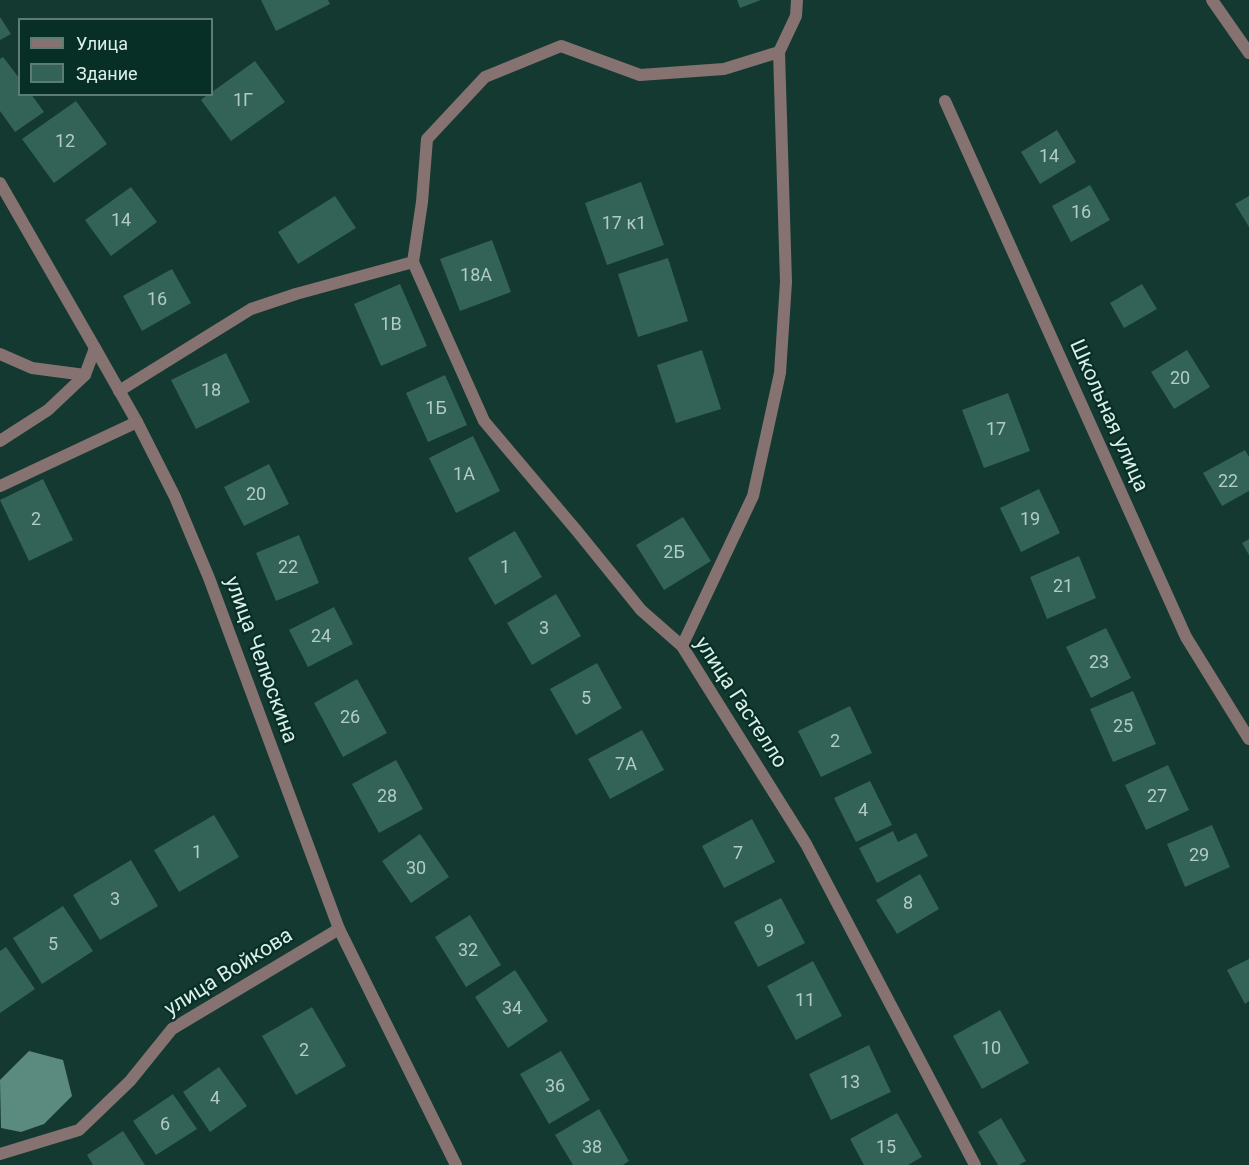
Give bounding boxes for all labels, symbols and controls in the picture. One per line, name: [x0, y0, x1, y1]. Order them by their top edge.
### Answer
legend: [18, 18, 213, 96]
text: Улица: [76, 33, 128, 54]
text: Здание: [76, 63, 138, 84]
house number: 1Г: [233, 90, 253, 112]
house number: 12: [55, 131, 75, 153]
house number: 14: [1039, 146, 1059, 168]
house number: 16: [1071, 202, 1091, 224]
house number: 14: [111, 210, 131, 232]
house number: 17 к1: [602, 213, 646, 235]
house number: 18А: [460, 265, 492, 287]
house number: 16: [147, 289, 167, 311]
house number: 1В: [380, 314, 402, 336]
street label: Школьная улица: [1063, 336, 1153, 496]
house number: 20: [1170, 368, 1190, 390]
house number: 18: [201, 380, 221, 402]
house number: 1Б: [425, 398, 447, 420]
house number: 17: [986, 419, 1006, 441]
house number: 1А: [453, 464, 475, 486]
house number: 22: [1218, 471, 1238, 493]
house number: 20: [246, 484, 266, 506]
house number: 2: [31, 509, 41, 531]
house number: 19: [1020, 509, 1040, 531]
house number: 2Б: [663, 542, 685, 564]
house number: 22: [278, 557, 298, 579]
house number: 1: [500, 557, 510, 579]
street label: улица Челюскина: [218, 573, 302, 747]
house number: 21: [1053, 576, 1073, 598]
house number: 3: [539, 618, 549, 640]
house number: 24: [311, 626, 331, 648]
street label: улица Гастелло: [688, 633, 792, 773]
house number: 23: [1089, 652, 1109, 674]
house number: 5: [581, 688, 591, 710]
house number: 26: [340, 707, 360, 729]
house number: 25: [1113, 716, 1133, 738]
house number: 2: [830, 731, 840, 753]
house number: 7А: [615, 754, 637, 776]
house number: 28: [377, 786, 397, 808]
house number: 27: [1147, 786, 1167, 808]
house number: 4: [858, 800, 868, 822]
house number: 1: [192, 842, 202, 864]
house number: 7: [733, 843, 743, 865]
house number: 29: [1189, 845, 1209, 867]
house number: 30: [406, 858, 426, 880]
house number: 3: [110, 889, 120, 911]
house number: 8: [903, 893, 913, 915]
house number: 9: [764, 921, 774, 943]
street label: улица Войкова: [160, 923, 298, 1023]
house number: 5: [48, 934, 58, 956]
house number: 32: [458, 940, 478, 962]
house number: 11: [795, 990, 815, 1012]
house number: 34: [502, 998, 522, 1020]
house number: 10: [981, 1038, 1001, 1060]
house number: 2: [299, 1040, 309, 1062]
house number: 13: [840, 1072, 860, 1094]
house number: 36: [545, 1076, 565, 1098]
house number: 4: [210, 1088, 220, 1110]
house number: 6: [160, 1114, 170, 1136]
house number: 38: [582, 1137, 602, 1159]
house number: 15: [876, 1137, 896, 1159]

